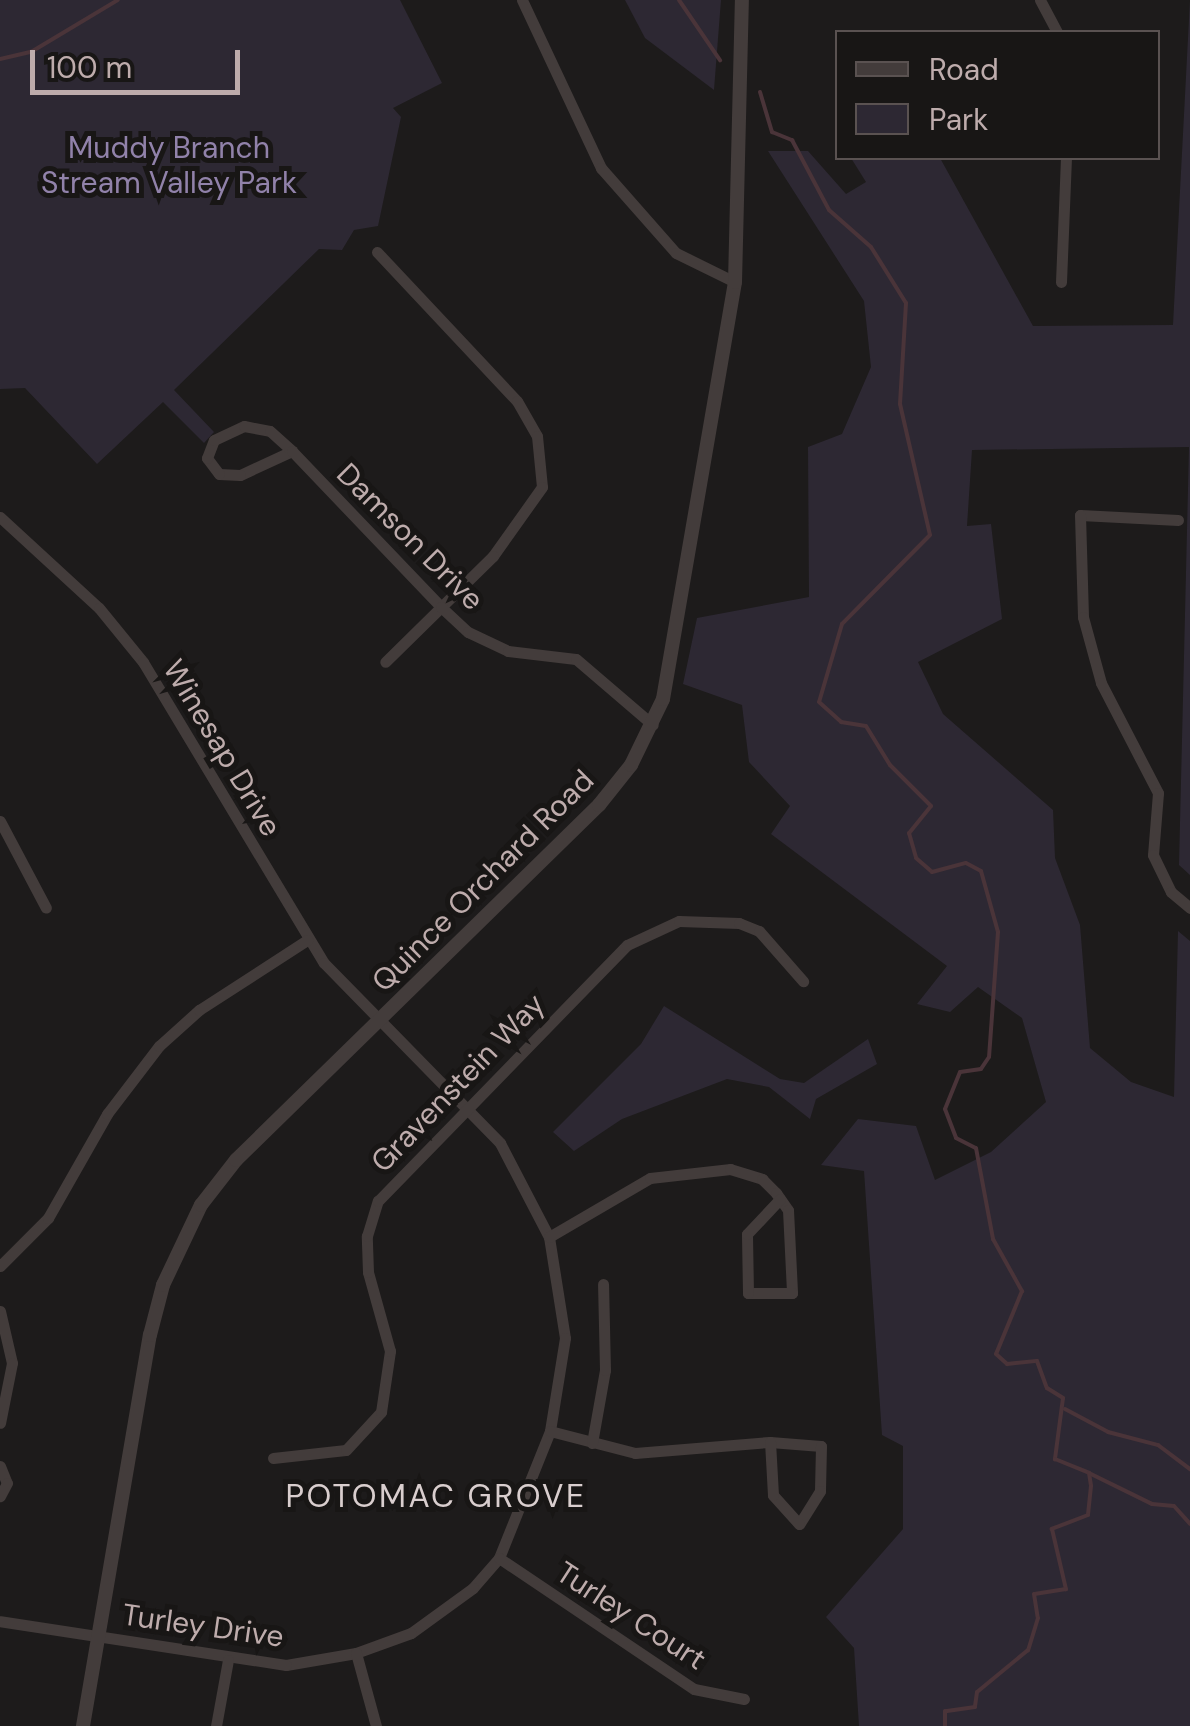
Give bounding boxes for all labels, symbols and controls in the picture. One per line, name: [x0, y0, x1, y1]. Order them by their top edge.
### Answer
scale bar: [35, 30, 245, 92]
legend: [835, 30, 1160, 160]
text: 100 m: [47, 48, 132, 87]
text: Road: [929, 50, 999, 89]
text: Park: [929, 100, 988, 139]
park label: Muddy Branch Stream Valley Park: [41, 130, 297, 200]
street label: Damson Drive: [329, 456, 491, 618]
street label: Winesap Drive: [155, 653, 289, 843]
street label: Quince Orchard Road: [365, 763, 601, 999]
street label: Gravenstein Way: [364, 986, 552, 1180]
district label: POTOMAC GROVE: [285, 1477, 587, 1515]
street label: Turley Court: [550, 1554, 712, 1678]
street label: Turley Drive: [120, 1597, 286, 1655]

